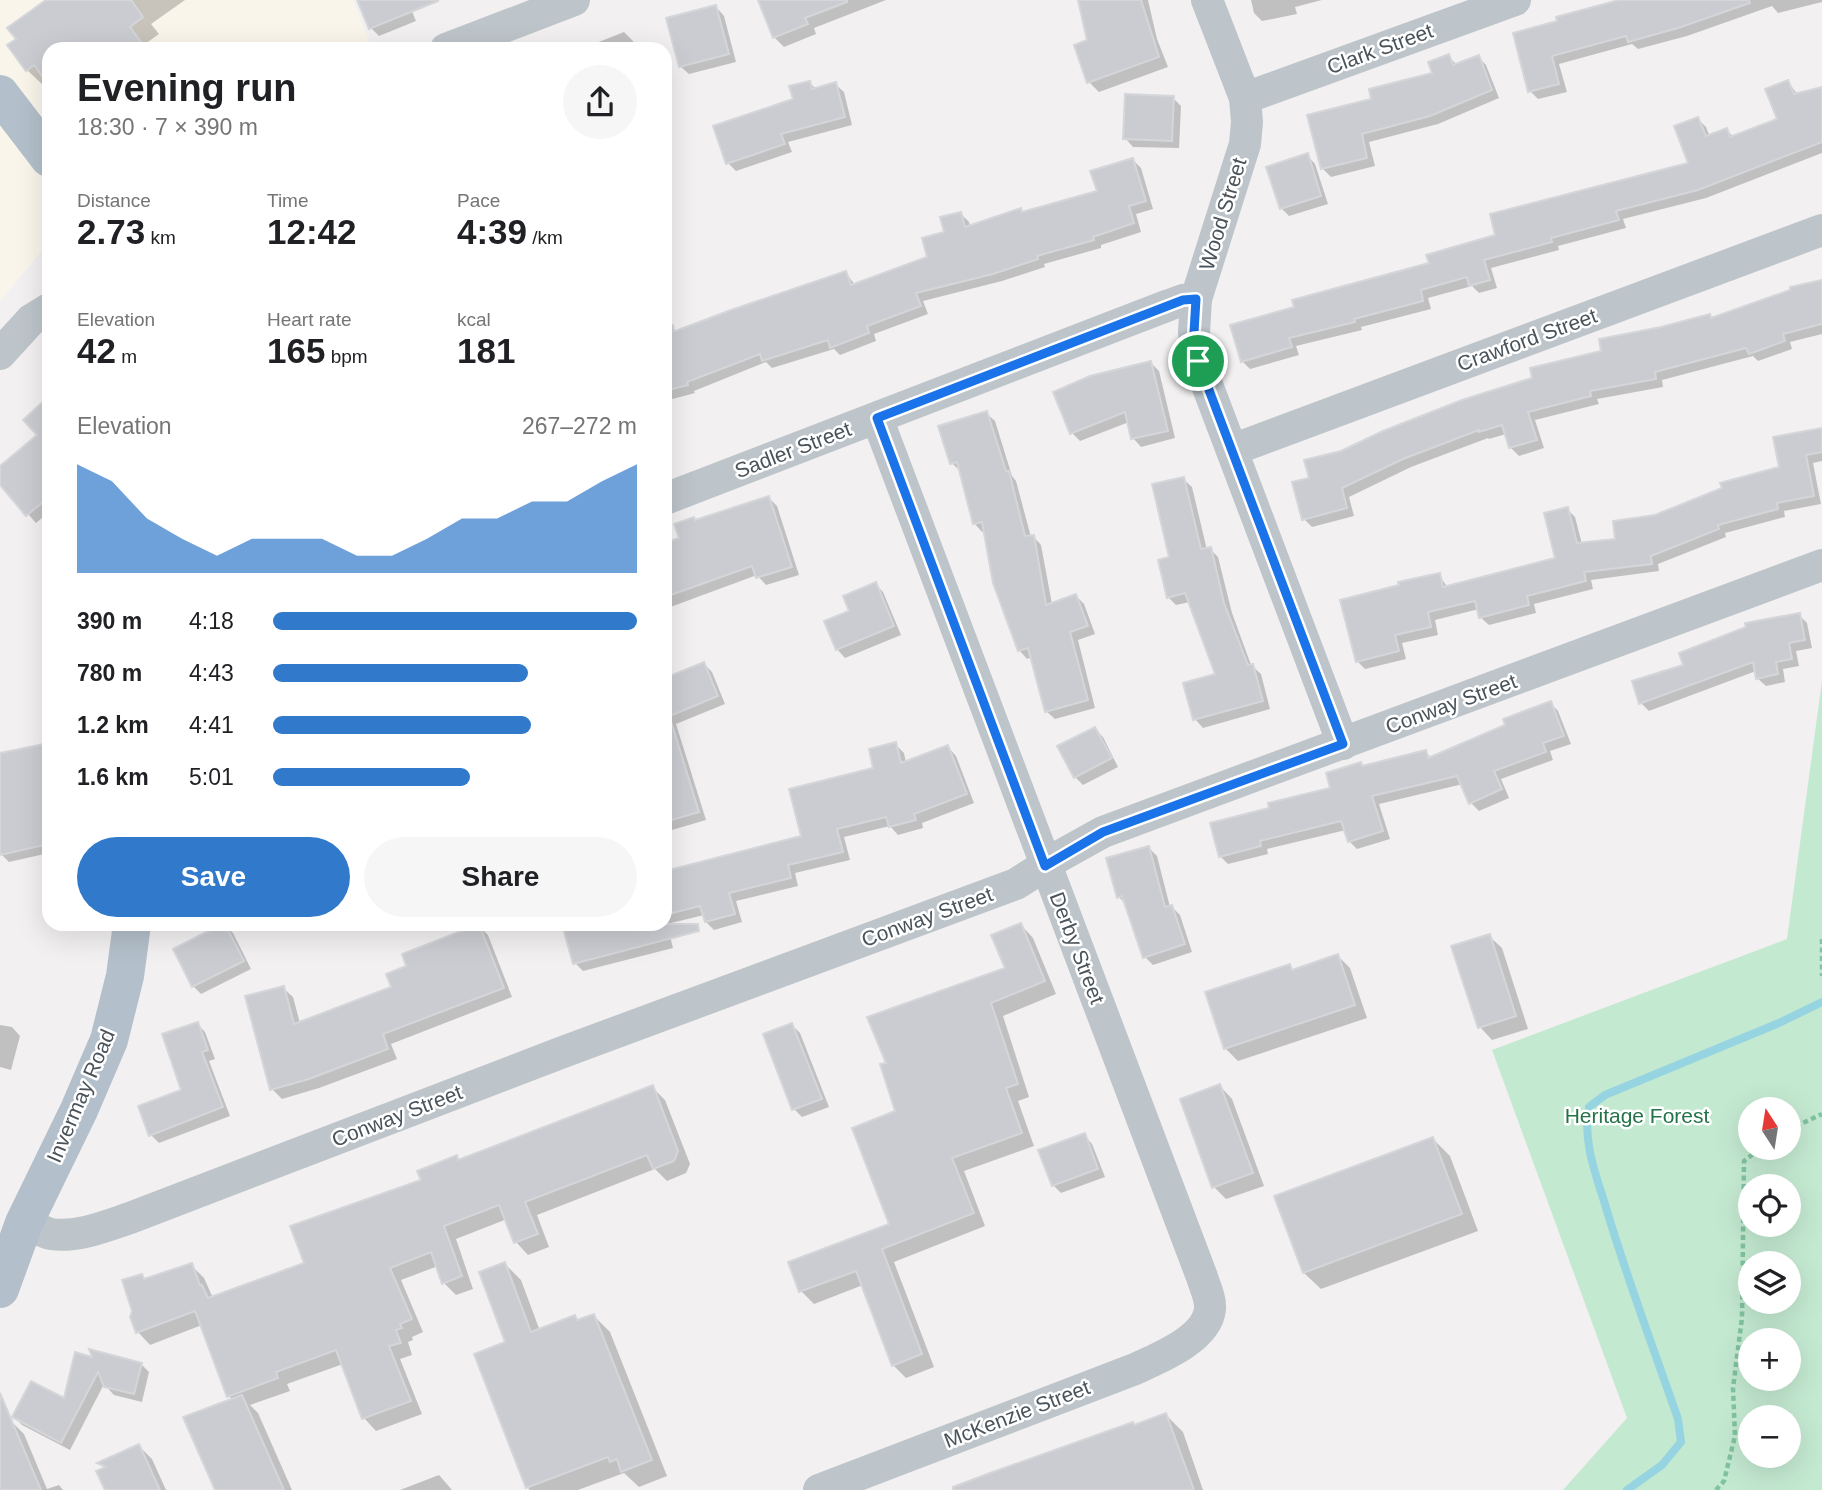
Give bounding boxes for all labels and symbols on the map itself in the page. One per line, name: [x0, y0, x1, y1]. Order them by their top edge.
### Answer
street label: Clark Street: [1324, 19, 1436, 78]
street label: Wood Street: [1195, 155, 1251, 273]
street label: Crawford Street: [1454, 304, 1600, 375]
pin: [1168, 331, 1228, 391]
street label: Sadler Street: [731, 417, 854, 482]
street label: Conway Street: [1382, 669, 1520, 738]
street label: Conway Street: [858, 882, 996, 951]
street label: Derby Street: [1046, 889, 1109, 1007]
street label: Invermay Road: [42, 1026, 119, 1166]
street label: Conway Street: [328, 1080, 465, 1151]
north arrow: [1738, 1097, 1801, 1160]
park label: Heritage Forest: [1565, 1104, 1710, 1127]
street label: McKenzie Street: [941, 1375, 1093, 1452]

